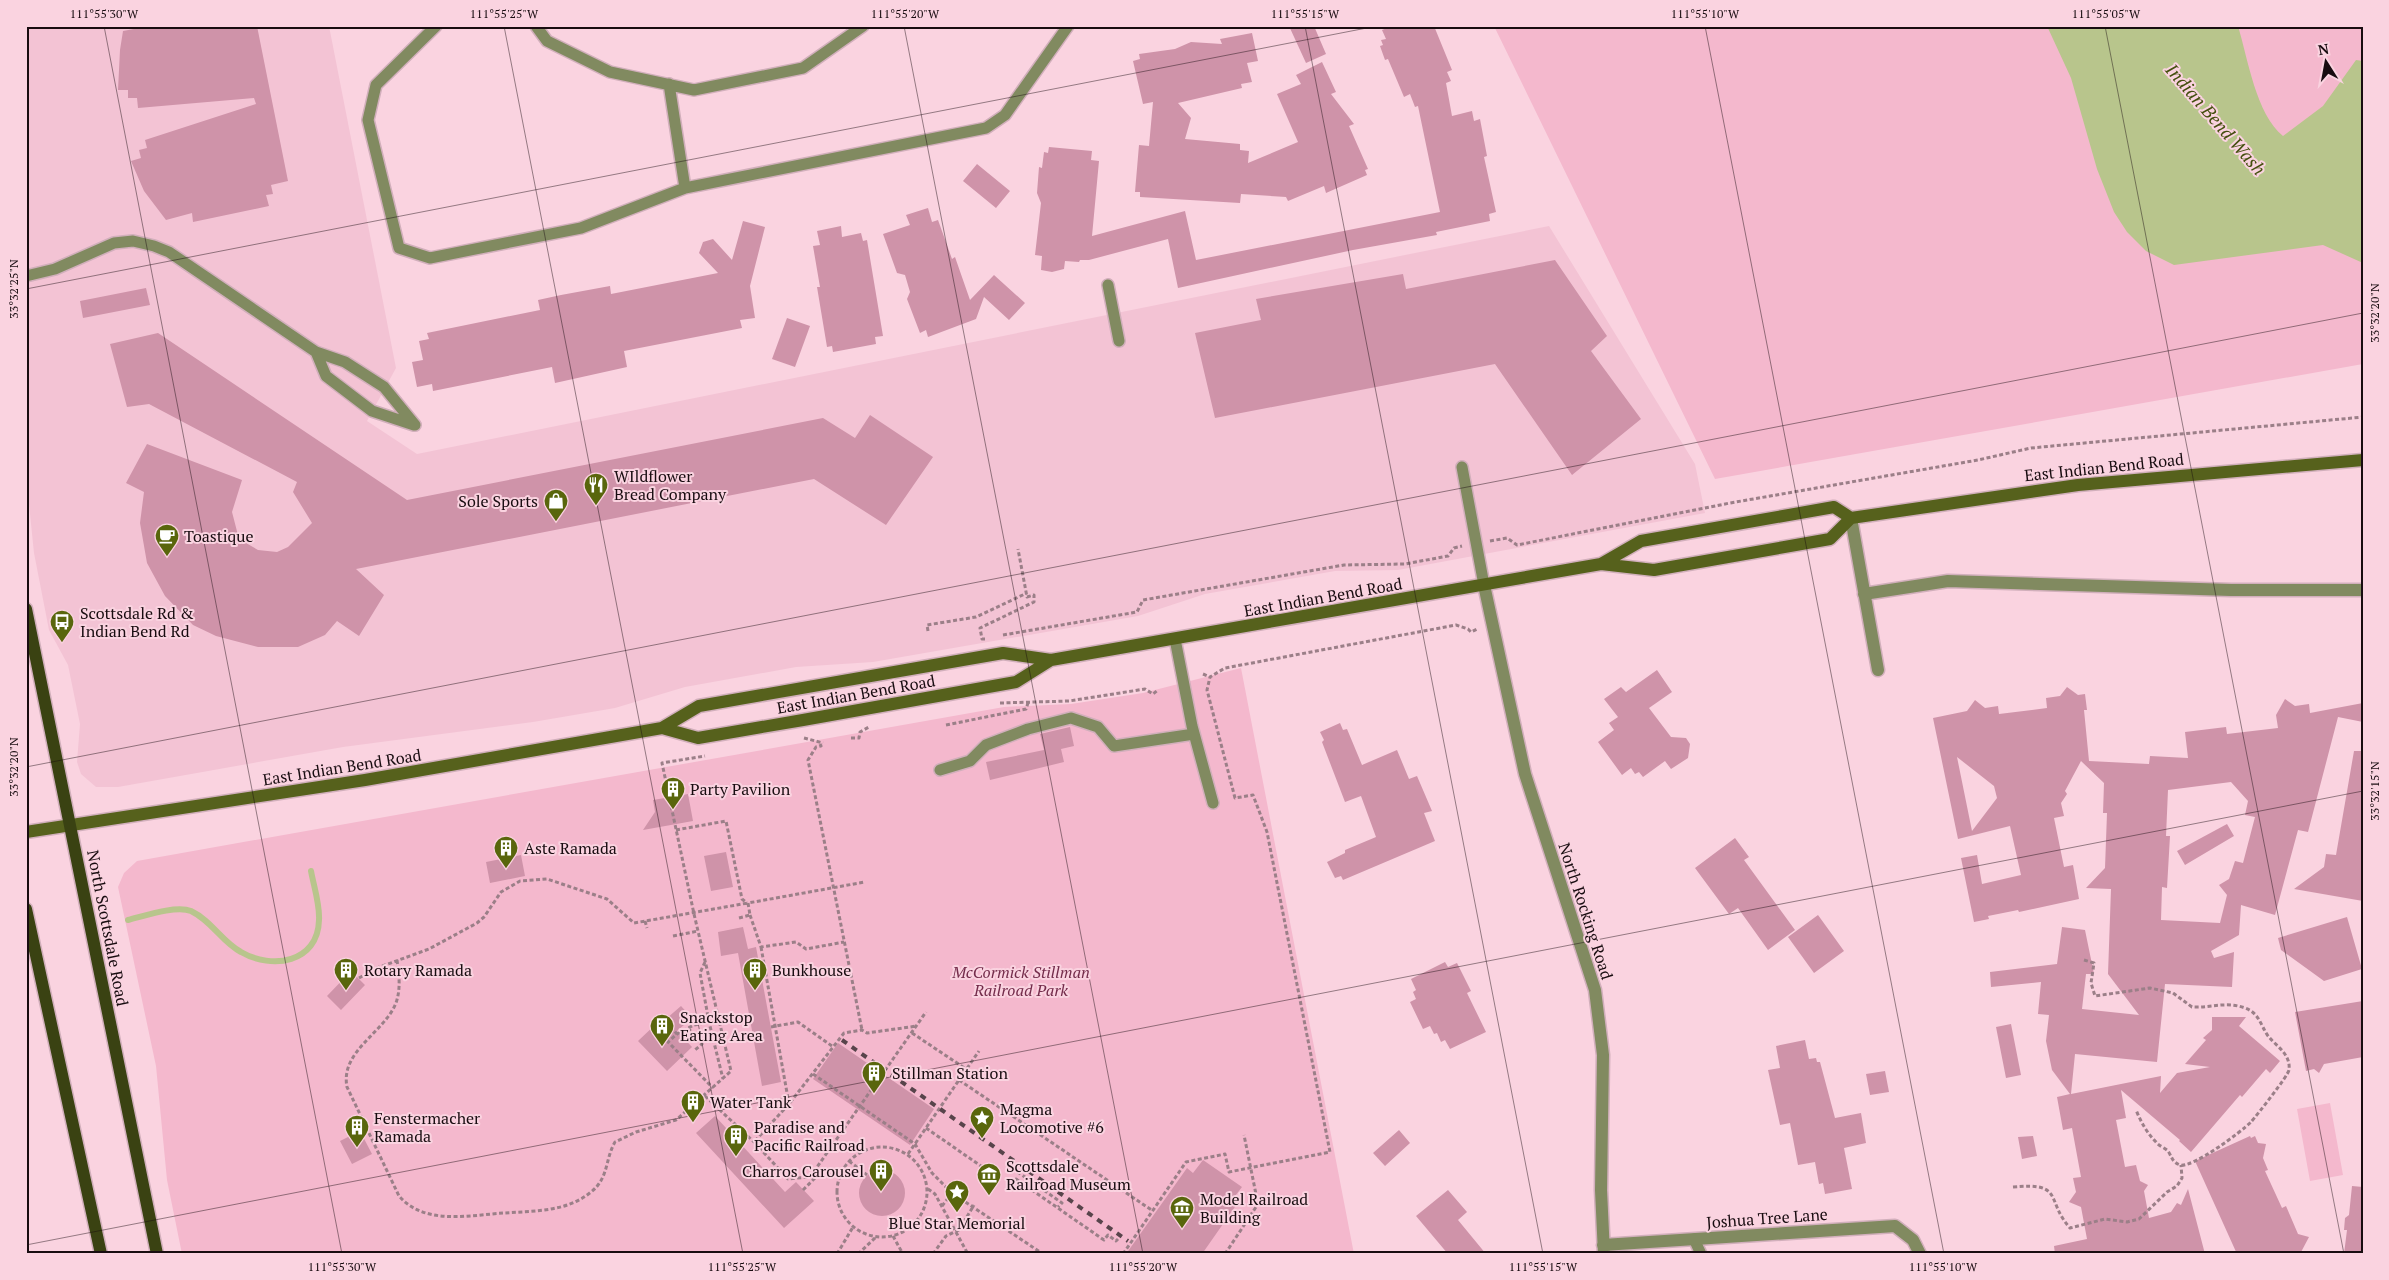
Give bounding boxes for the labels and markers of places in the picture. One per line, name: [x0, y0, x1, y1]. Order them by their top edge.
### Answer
place label: WIldflower Bread Company: [614, 465, 727, 505]
restaurant icon: WIldflower Bread Company: [583, 472, 609, 506]
shop icon: Sole Sports: [543, 488, 569, 522]
place label: Sole Sports: [458, 490, 538, 512]
cafe icon: Toastique: [154, 523, 180, 557]
place label: Toastique: [184, 525, 254, 547]
place label: Scottsdale Rd & Indian Bend Rd: [80, 602, 194, 642]
bus stop icon: Scottsdale Rd & Indian Bend Rd: [49, 609, 75, 643]
building icon: Party Pavilion: [660, 776, 686, 810]
place label: Party Pavilion: [690, 778, 791, 800]
building icon: Aste Ramada: [493, 835, 519, 869]
place label: Aste Ramada: [524, 837, 617, 859]
building icon: Rotary Ramada: [333, 957, 359, 991]
building icon: Bunkhouse: [742, 957, 768, 991]
place label: Rotary Ramada: [364, 959, 472, 981]
place label: Bunkhouse: [772, 959, 851, 981]
place label: Snackstop Eating Area: [680, 1006, 763, 1046]
building icon: Snackstop Eating Area: [649, 1013, 675, 1047]
building icon: Stillman Station: [861, 1060, 887, 1094]
place label: Stillman Station: [892, 1062, 1008, 1084]
building icon: Water Tank: [680, 1089, 706, 1123]
place label: Water Tank: [710, 1091, 792, 1113]
place label: Magma Locomotive #6: [1000, 1098, 1104, 1138]
place icon: Magma Locomotive #6: [969, 1105, 995, 1139]
place label: Fenstermacher Ramada: [374, 1107, 481, 1147]
building icon: Fenstermacher Ramada: [344, 1114, 370, 1148]
place label: Paradise and Pacific Railroad: [754, 1116, 865, 1156]
building icon: Paradise and Pacific Railroad: [723, 1123, 749, 1157]
place label: Scottsdale Railroad Museum: [1006, 1155, 1131, 1195]
building icon: Charros Carousel: [868, 1158, 894, 1192]
place label: Charros Carousel: [742, 1160, 864, 1182]
museum icon: Scottsdale Railroad Museum: [976, 1162, 1002, 1196]
place icon: Blue Star Memorial: [944, 1179, 970, 1213]
place label: Model Railroad Building: [1200, 1188, 1308, 1228]
museum icon: Model Railroad Building: [1169, 1195, 1195, 1229]
place label: Blue Star Memorial: [889, 1212, 1026, 1234]

